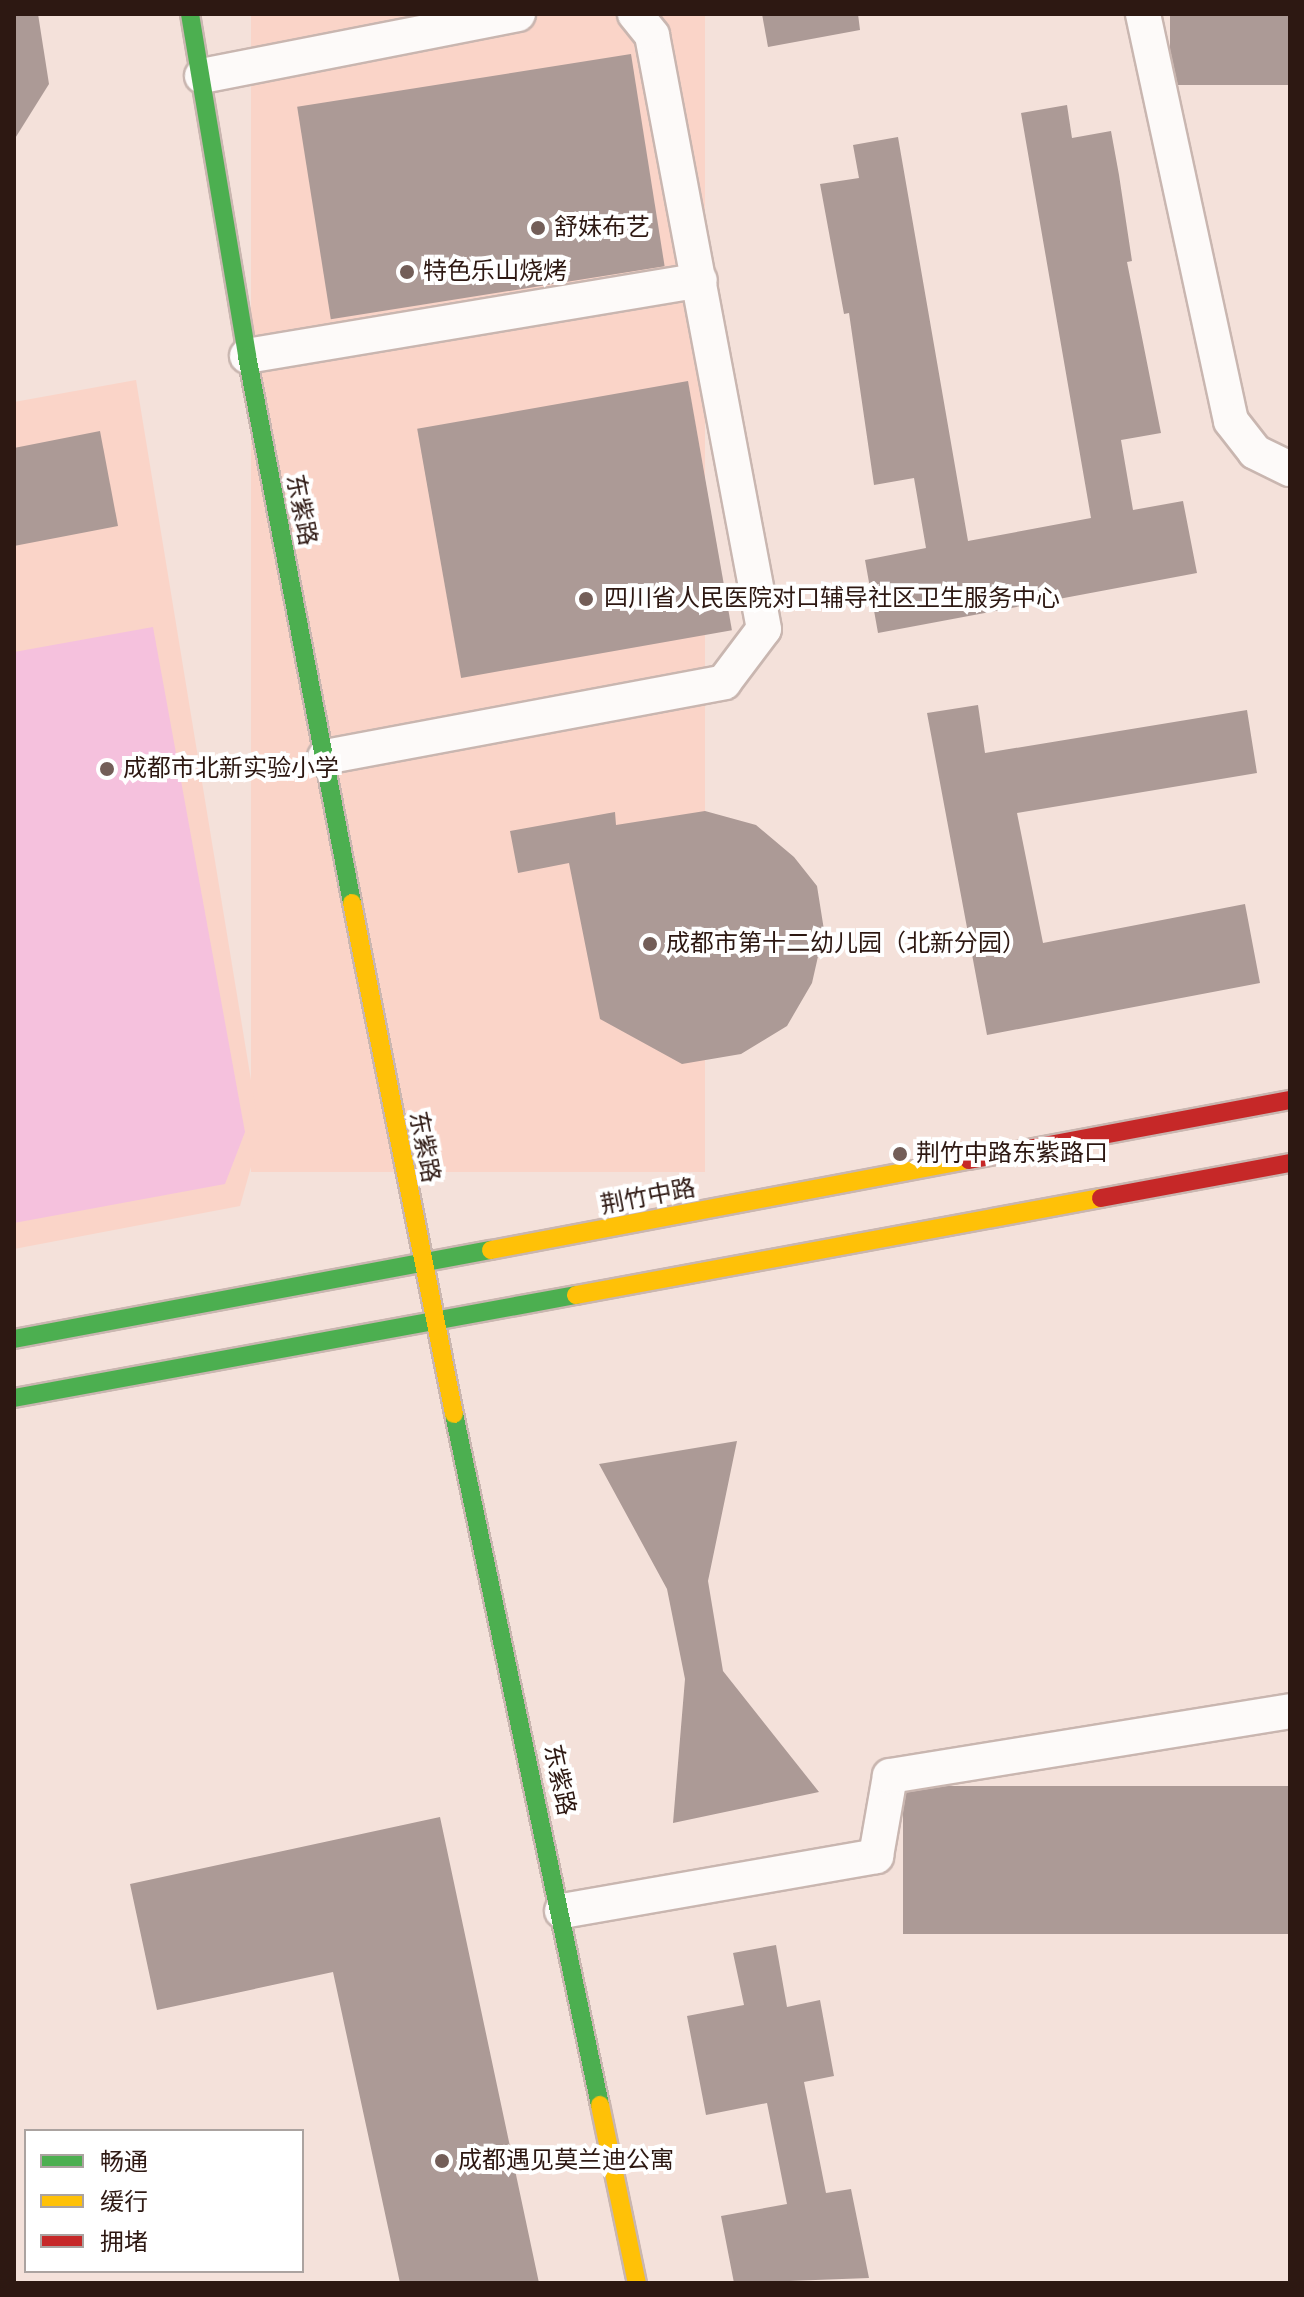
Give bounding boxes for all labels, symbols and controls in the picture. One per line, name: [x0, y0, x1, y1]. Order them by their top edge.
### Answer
place label: 舒妹布艺: [554, 214, 650, 242]
marker: 舒妹布艺: [529, 219, 547, 237]
place label: 特色乐山烧烤: [423, 258, 567, 286]
marker: 特色乐山烧烤: [398, 263, 416, 281]
street label: 东紫路: [280, 472, 322, 548]
place label: 四川省人民医院对口辅导社区卫生服务中心: [604, 585, 1060, 613]
marker: 四川省人民医院对口辅导社区卫生服务中心: [575, 588, 597, 610]
place label: 成都市北新实验小学: [123, 755, 339, 783]
marker: 成都市北新实验小学: [98, 760, 116, 778]
place label: 成都市第十二幼儿园（北新分园）: [666, 930, 1026, 958]
marker: 成都市第十二幼儿园（北新分园）: [641, 935, 659, 953]
street label: 东紫路: [403, 1109, 445, 1185]
place label: 荆竹中路东紫路口: [916, 1140, 1108, 1168]
marker: 荆竹中路东紫路口: [891, 1145, 909, 1163]
street label: 荆竹中路: [598, 1174, 698, 1220]
street label: 东紫路: [537, 1742, 581, 1818]
legend: [24, 2129, 304, 2273]
text: 畅通: [100, 2145, 148, 2180]
place label: 成都遇见莫兰迪公寓: [458, 2147, 674, 2175]
marker: 成都遇见莫兰迪公寓: [433, 2152, 451, 2170]
text: 缓行: [100, 2185, 148, 2220]
text: 拥堵: [100, 2225, 148, 2260]

